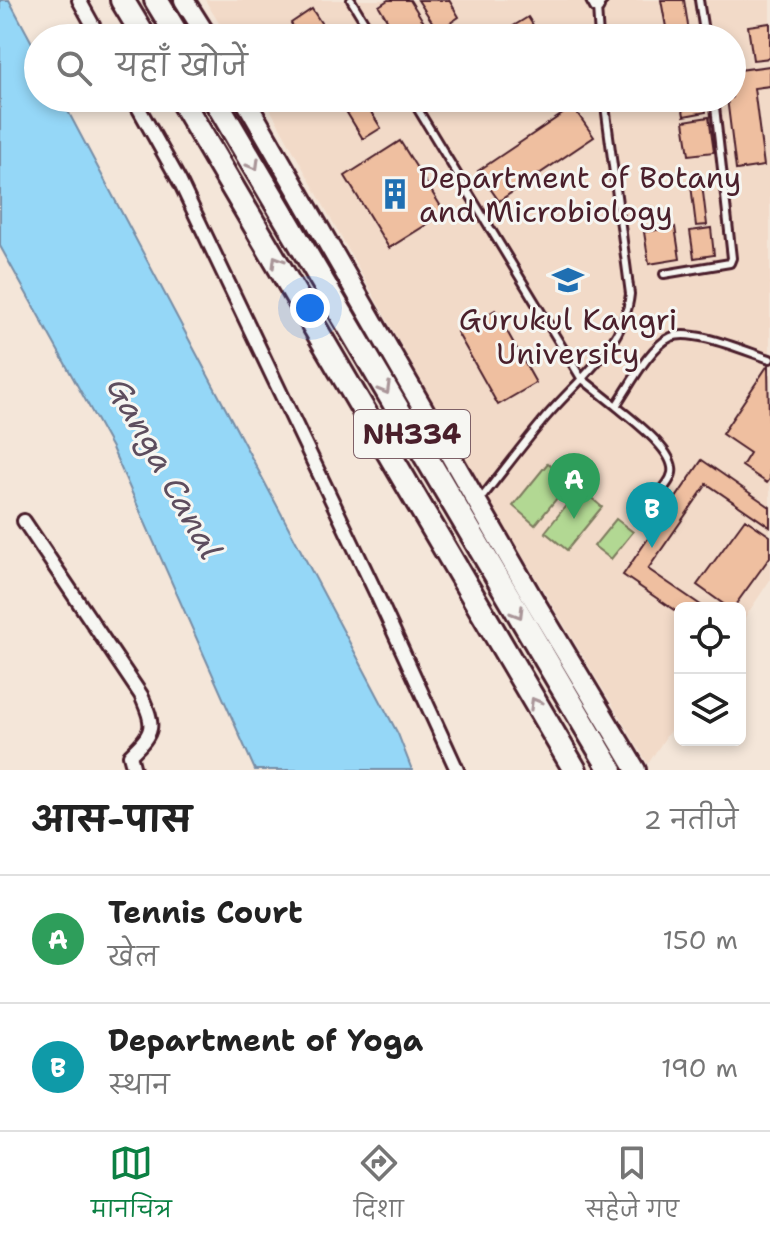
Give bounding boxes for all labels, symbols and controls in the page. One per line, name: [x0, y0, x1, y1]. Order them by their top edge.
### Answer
search box: [24, 24, 746, 112]
text: यहाँ खोजें: [116, 45, 248, 86]
icon: search: [52, 46, 96, 90]
one-way arrow: [244, 156, 259, 171]
place label: Department of Botany and Microbiology: [419, 157, 741, 232]
building icon: Department of Botany and Microbiology: [378, 177, 412, 211]
one-way arrow: [271, 255, 286, 270]
school or university icon: Gurukul Kangri University: [551, 263, 585, 297]
your location: [290, 288, 330, 328]
place label: Gurukul Kangri University: [459, 299, 677, 374]
water label: Ganga Canal: [97, 369, 233, 567]
one-way arrow: [375, 381, 391, 395]
road number: NH334: [354, 410, 470, 458]
pin: A: [548, 453, 600, 519]
pin: B: [626, 482, 678, 548]
map controls: [674, 602, 746, 746]
button: locate: [674, 602, 746, 674]
one-way arrow: [508, 604, 523, 619]
button: layers: [674, 674, 746, 746]
one-way arrow: [529, 697, 545, 711]
text: आस-पास: [32, 796, 191, 842]
text: 2 नतीजे: [644, 802, 738, 837]
text: Tennis Court: [108, 892, 303, 933]
text: A: [48, 922, 68, 957]
text: 150 m: [662, 922, 738, 957]
text: खेल: [108, 939, 158, 974]
text: Department of Yoga: [108, 1020, 423, 1061]
text: B: [50, 1050, 66, 1085]
text: 190 m: [661, 1050, 738, 1085]
text: स्थान: [108, 1067, 170, 1102]
tab: मानचित्र: [91, 1141, 172, 1234]
tab: दिशा: [354, 1141, 404, 1234]
tab: सहेजे गए: [586, 1141, 679, 1234]

